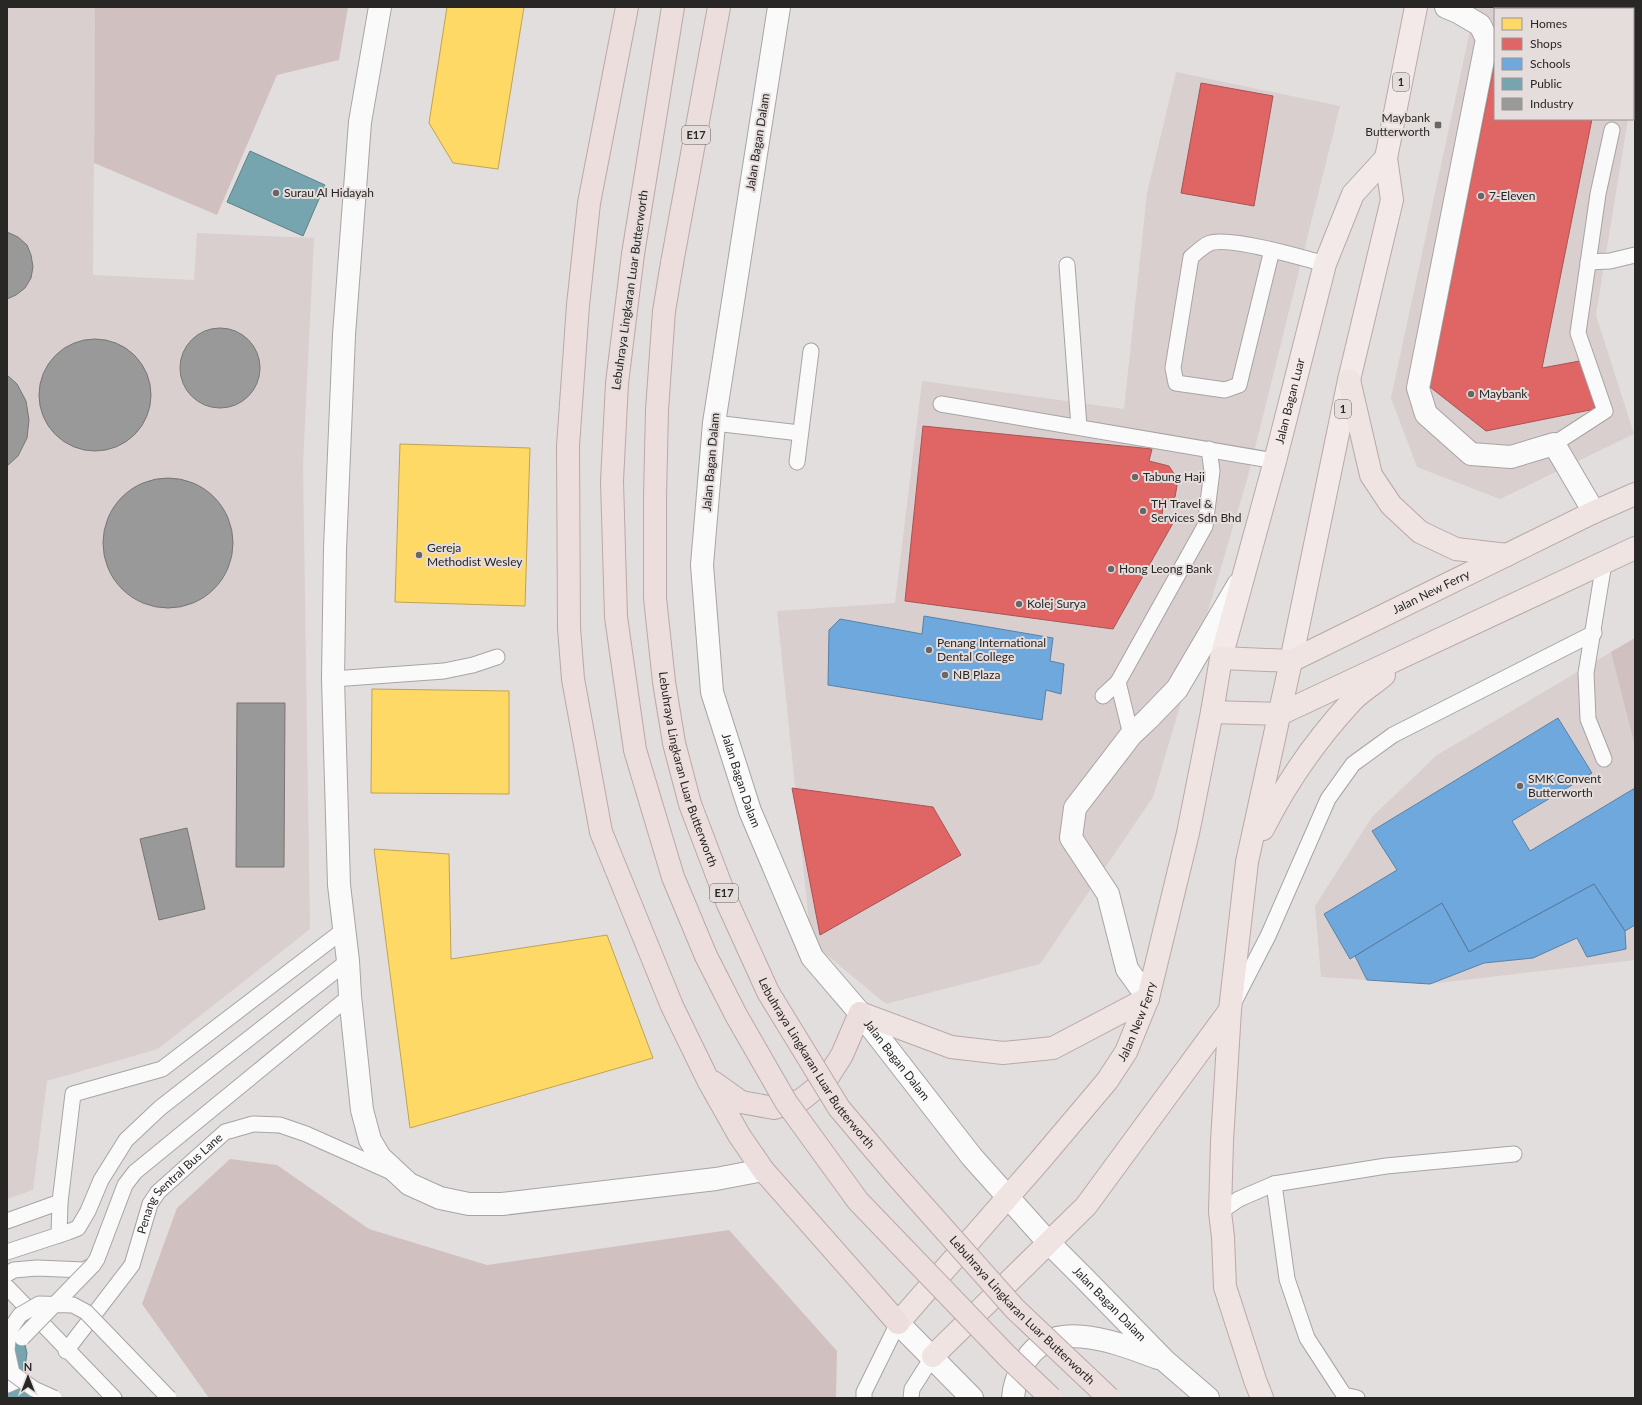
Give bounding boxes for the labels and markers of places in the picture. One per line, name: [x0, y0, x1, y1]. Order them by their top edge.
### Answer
place label: Maybank Butterworth: [1365, 110, 1431, 139]
marker: Maybank Butterworth: [1433, 120, 1443, 130]
place label: Surau Al Hidayah: [284, 185, 374, 200]
marker: Surau Al Hidayah: [271, 188, 281, 198]
place label: 7-Eleven: [1489, 188, 1535, 203]
marker: 7-Eleven: [1476, 191, 1486, 201]
place label: Maybank: [1479, 386, 1528, 401]
marker: Maybank: [1466, 389, 1476, 399]
place label: Tabung Haji: [1143, 469, 1205, 484]
marker: Tabung Haji: [1130, 472, 1140, 482]
place label: TH Travel & Services Sdn Bhd: [1151, 496, 1242, 525]
marker: TH Travel & Services Sdn Bhd: [1138, 506, 1148, 516]
place label: Gereja Methodist Wesley: [427, 540, 523, 569]
marker: Gereja Methodist Wesley: [414, 550, 424, 560]
place label: Hong Leong Bank: [1119, 561, 1213, 576]
marker: Hong Leong Bank: [1106, 564, 1116, 574]
place label: Kolej Surya: [1027, 596, 1086, 611]
marker: Kolej Surya: [1014, 599, 1024, 609]
place label: Penang International Dental College: [937, 635, 1046, 664]
marker: Penang International Dental College: [924, 645, 934, 655]
place label: NB Plaza: [953, 667, 1000, 682]
marker: NB Plaza: [940, 670, 950, 680]
place label: SMK Convent Butterworth: [1528, 771, 1602, 800]
marker: SMK Convent Butterworth: [1515, 781, 1525, 791]

